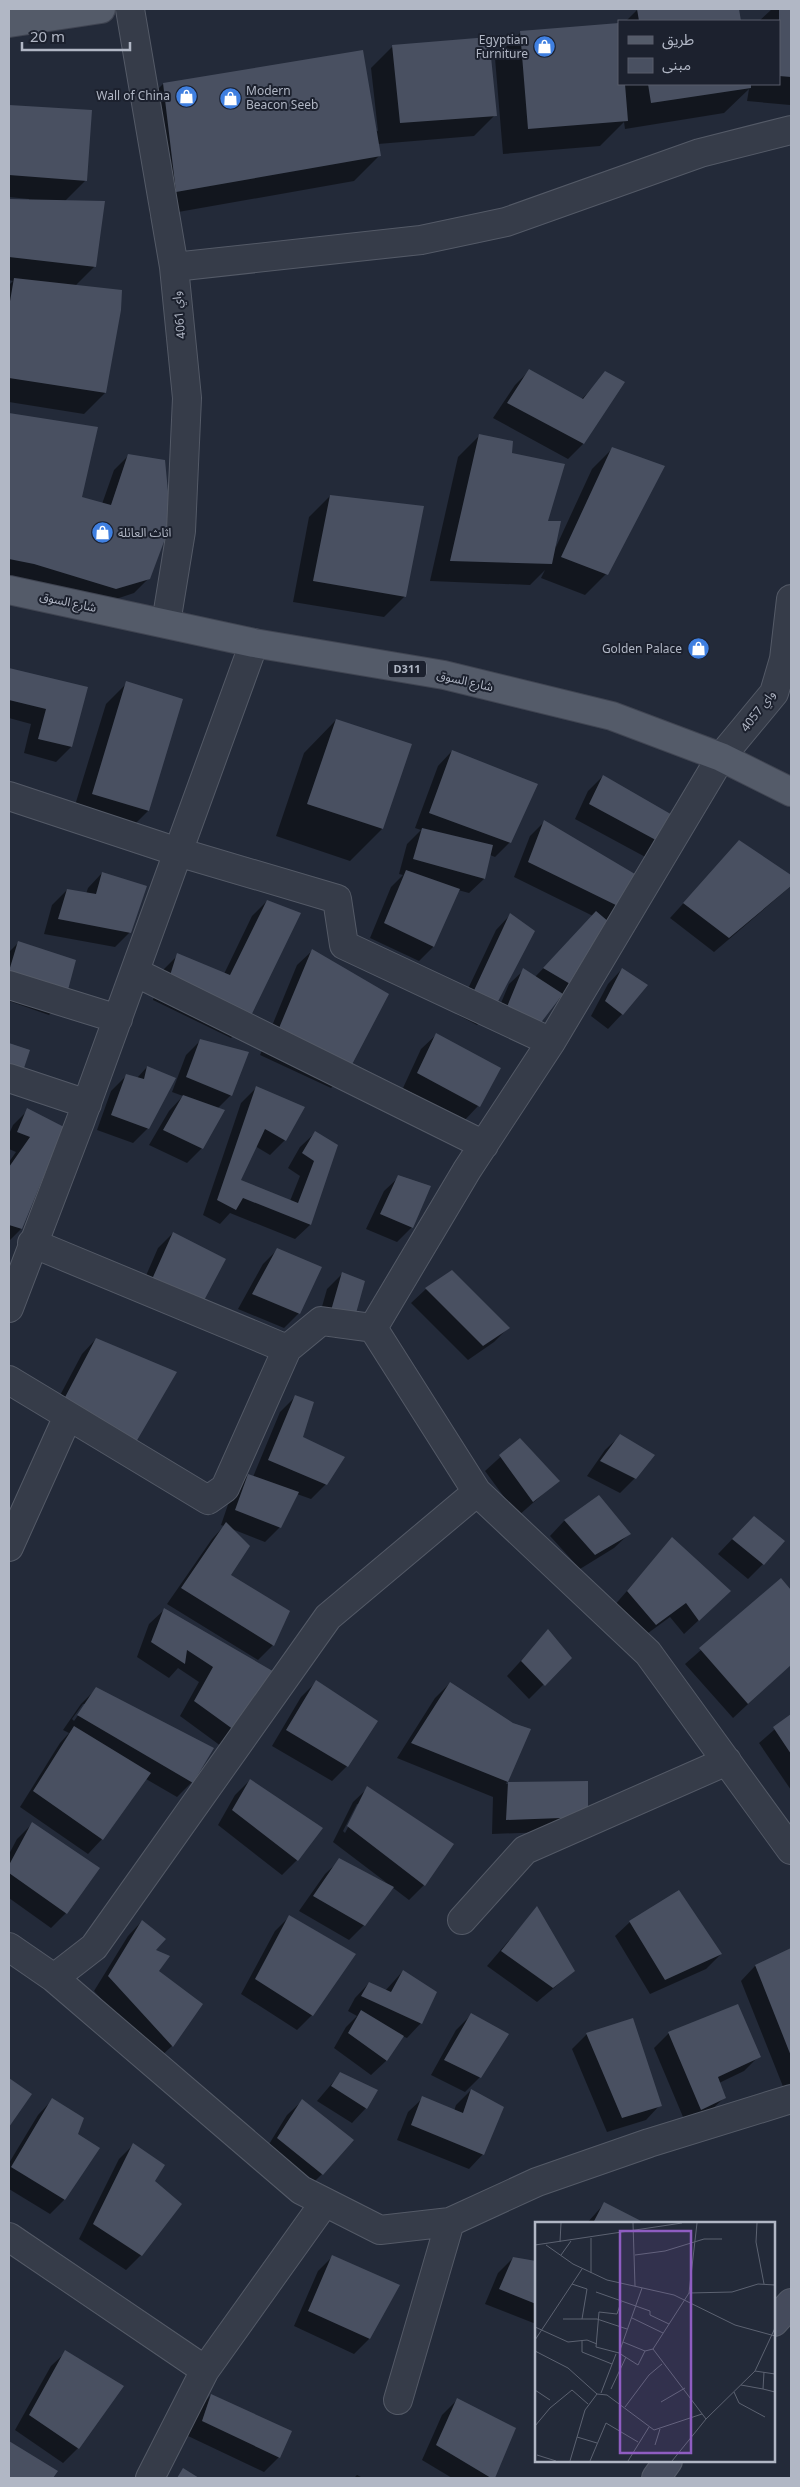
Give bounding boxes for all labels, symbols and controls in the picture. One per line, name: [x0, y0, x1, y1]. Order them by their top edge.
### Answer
scale bar: [22, 20, 130, 52]
legend: [618, 20, 780, 85]
text: 20 m: [30, 26, 65, 46]
text: طريق: [662, 29, 694, 50]
place label: Egyptian Furniture: [476, 31, 528, 62]
shop icon: Egyptian Furniture: [532, 35, 556, 59]
text: مبنى: [662, 54, 691, 74]
place label: Modern Beacon Seeb: [246, 82, 318, 113]
shop icon: Wall of China: [174, 84, 198, 108]
shop icon: Modern Beacon Seeb: [218, 86, 242, 110]
place label: Wall of China: [96, 87, 170, 104]
street label: واي 4061: [168, 290, 191, 340]
shop icon: اثاث العائلة: [90, 521, 114, 545]
place label: اثاث العائلة: [118, 524, 171, 541]
street label: شارع السوق: [38, 587, 98, 617]
shop icon: Golden Palace: [686, 637, 710, 661]
place label: Golden Palace: [602, 640, 682, 657]
road number: D311: [388, 661, 426, 678]
street label: شارع السوق: [435, 666, 495, 696]
street label: واي 4057: [736, 686, 780, 736]
inset map: [535, 2222, 775, 2462]

